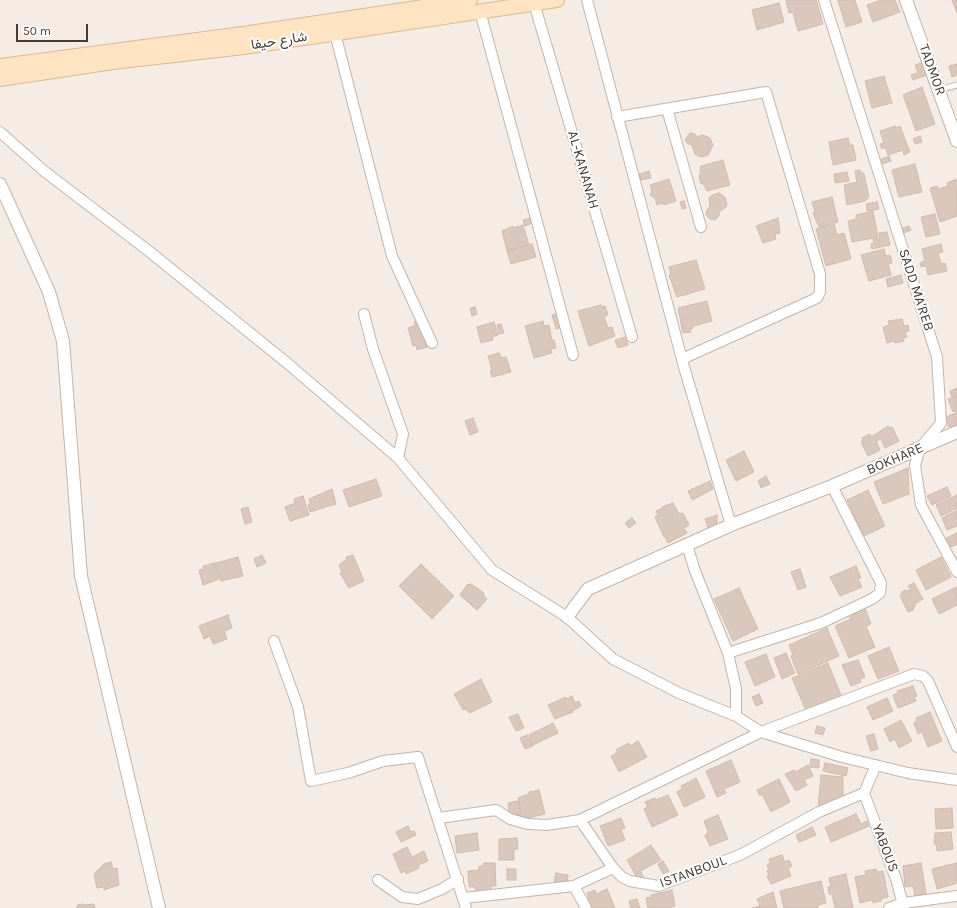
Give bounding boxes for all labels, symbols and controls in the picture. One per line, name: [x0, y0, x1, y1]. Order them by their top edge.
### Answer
scale bar: [18, 16, 90, 42]
text: 50 m: [23, 24, 51, 38]
street label: شارع حيفا: [250, 28, 308, 54]
street label: TADMOR: [915, 42, 949, 98]
street label: AL-KANANAH: [564, 129, 602, 211]
street label: SADD MA'REB: [895, 247, 937, 333]
street label: BOKHARE: [864, 440, 926, 478]
street label: YABOUS: [868, 822, 902, 874]
street label: ISTANBOUL: [657, 852, 729, 892]

